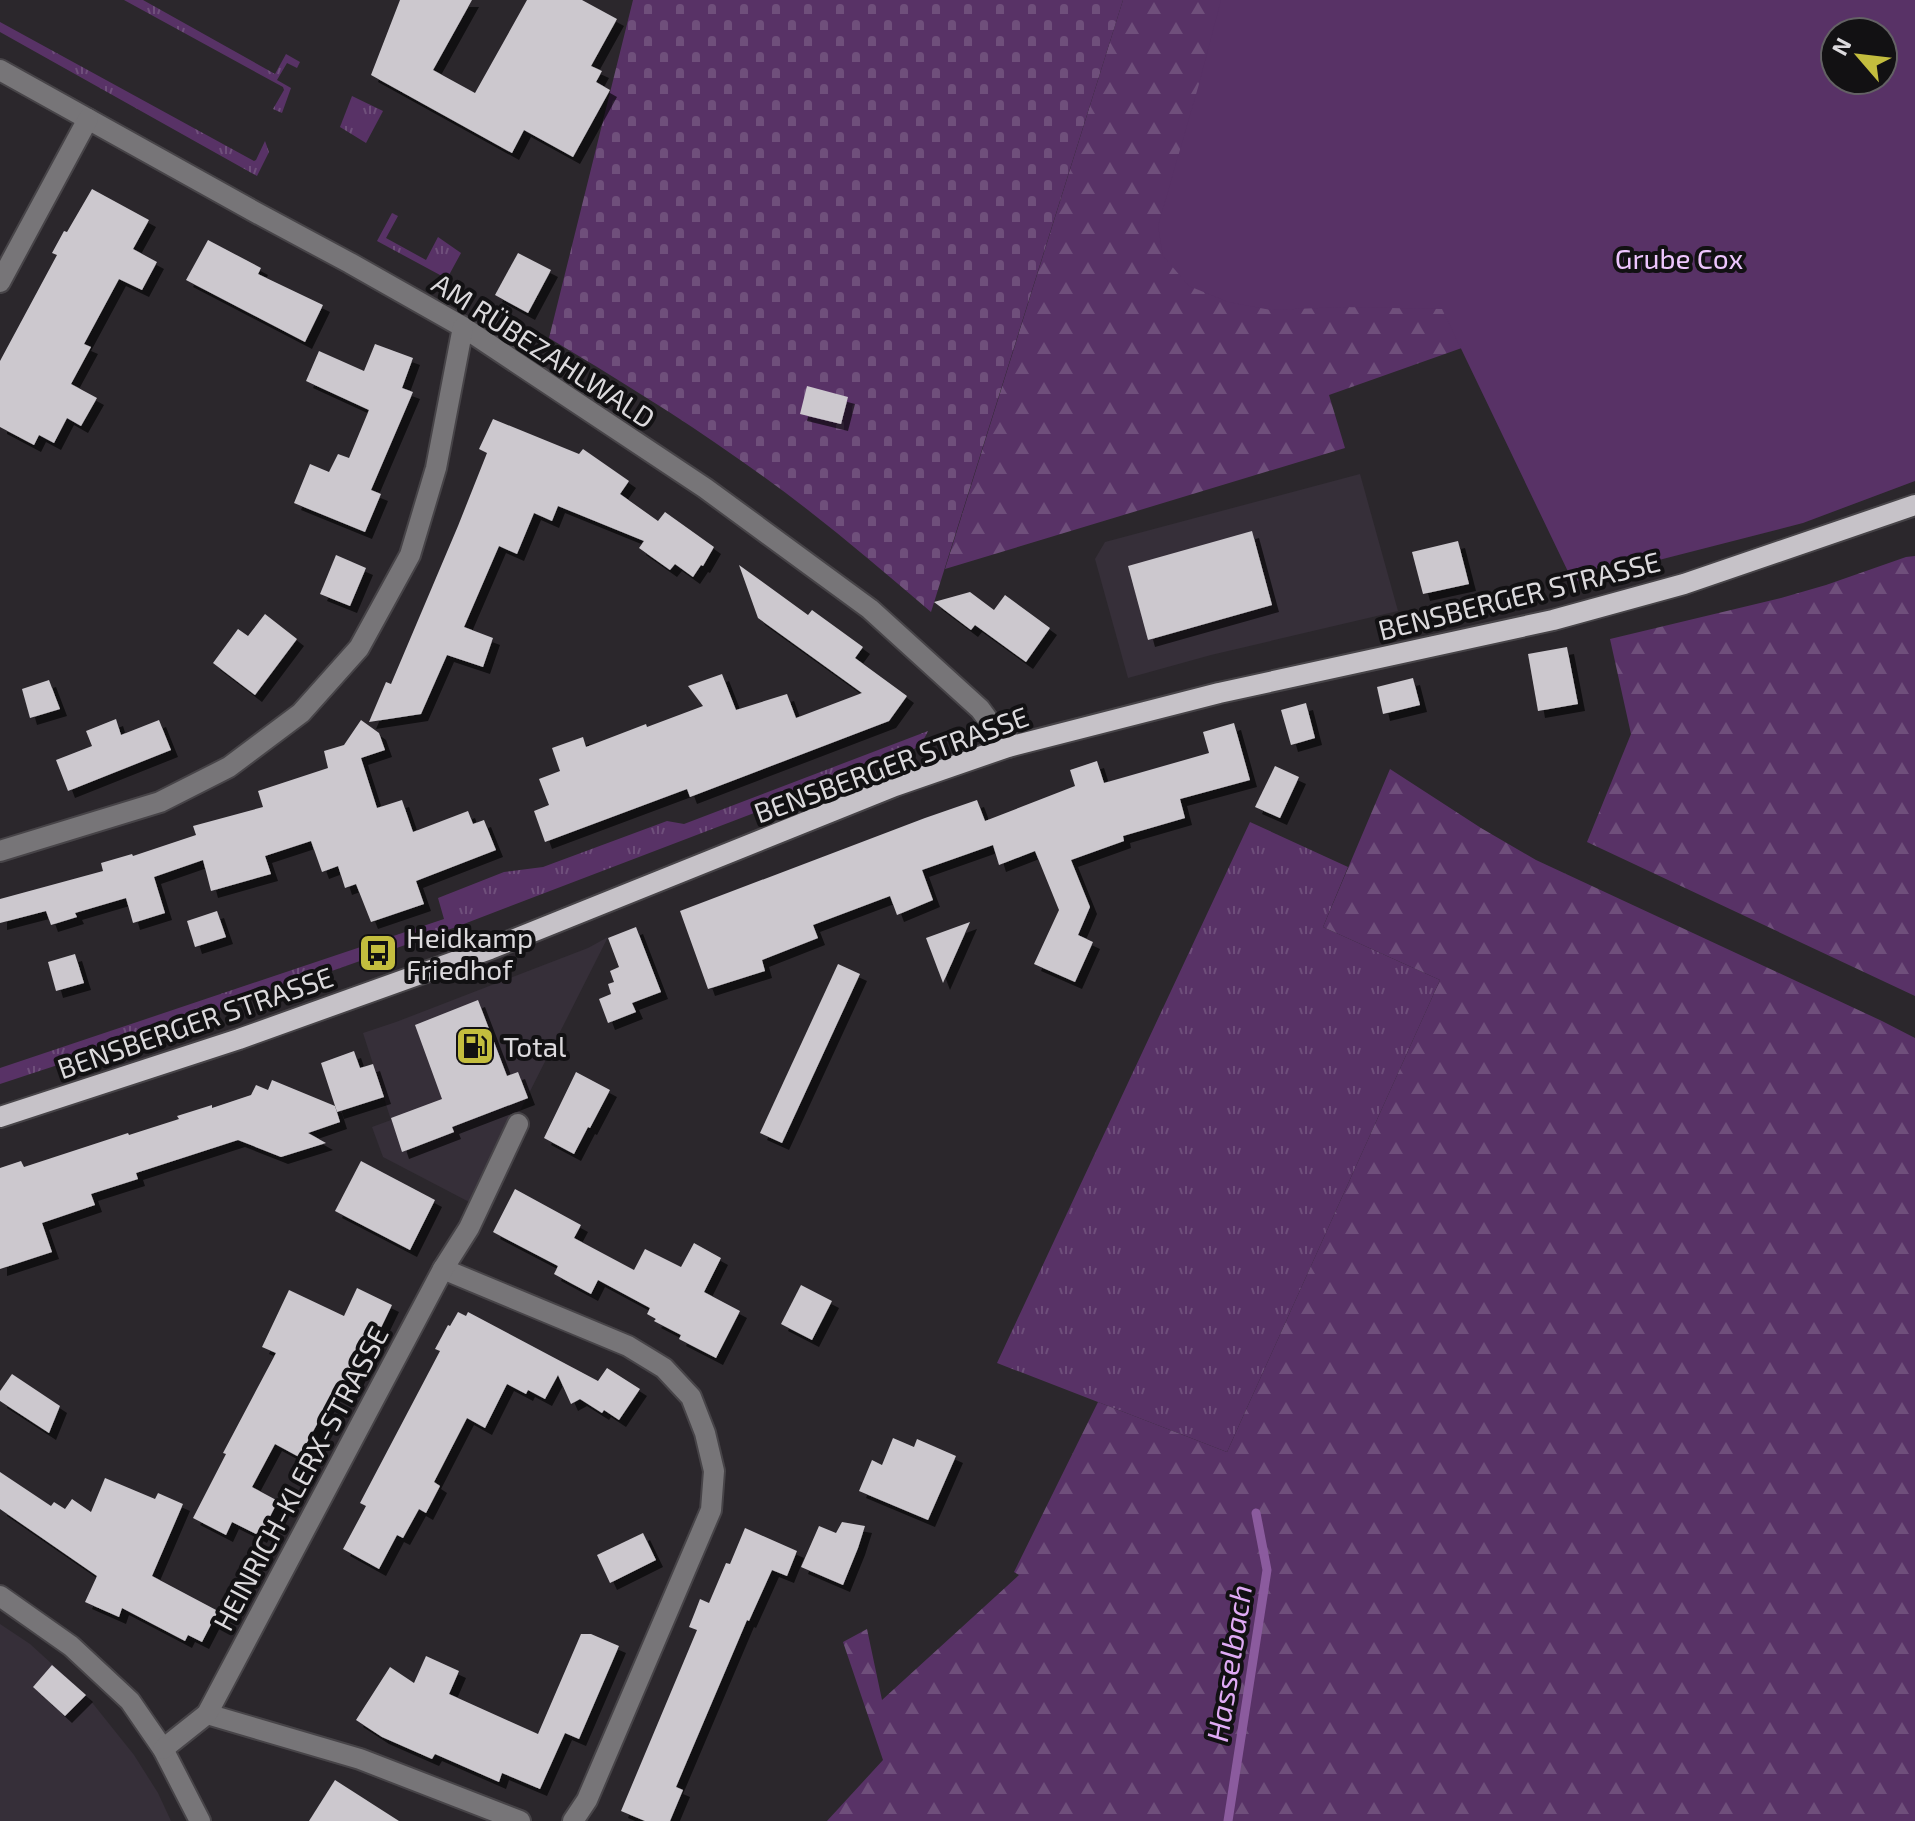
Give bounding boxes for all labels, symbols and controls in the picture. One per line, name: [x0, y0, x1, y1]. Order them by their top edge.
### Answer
north arrow: [1819, 16, 1899, 96]
text: N: [1825, 33, 1856, 59]
park label: Grube Cox: [1615, 241, 1743, 275]
street label: AM RÜBEZAHLWALD: [426, 265, 662, 435]
street label: BENSBERGER STRASSE: [1374, 543, 1664, 647]
street label: BENSBERGER STRASSE: [749, 699, 1033, 829]
place label: Heidkamp Friedhof: [406, 920, 533, 986]
bus stop icon: Heidkamp Friedhof: [357, 932, 399, 974]
street label: BENSBERGER STRASSE: [53, 959, 337, 1085]
fuel station icon: Total: [454, 1025, 496, 1067]
place label: Total: [503, 1029, 567, 1063]
street label: HEINRICH-KLERX-STRASSE: [205, 1320, 395, 1636]
water label: Hasselbach: [1198, 1582, 1258, 1744]

